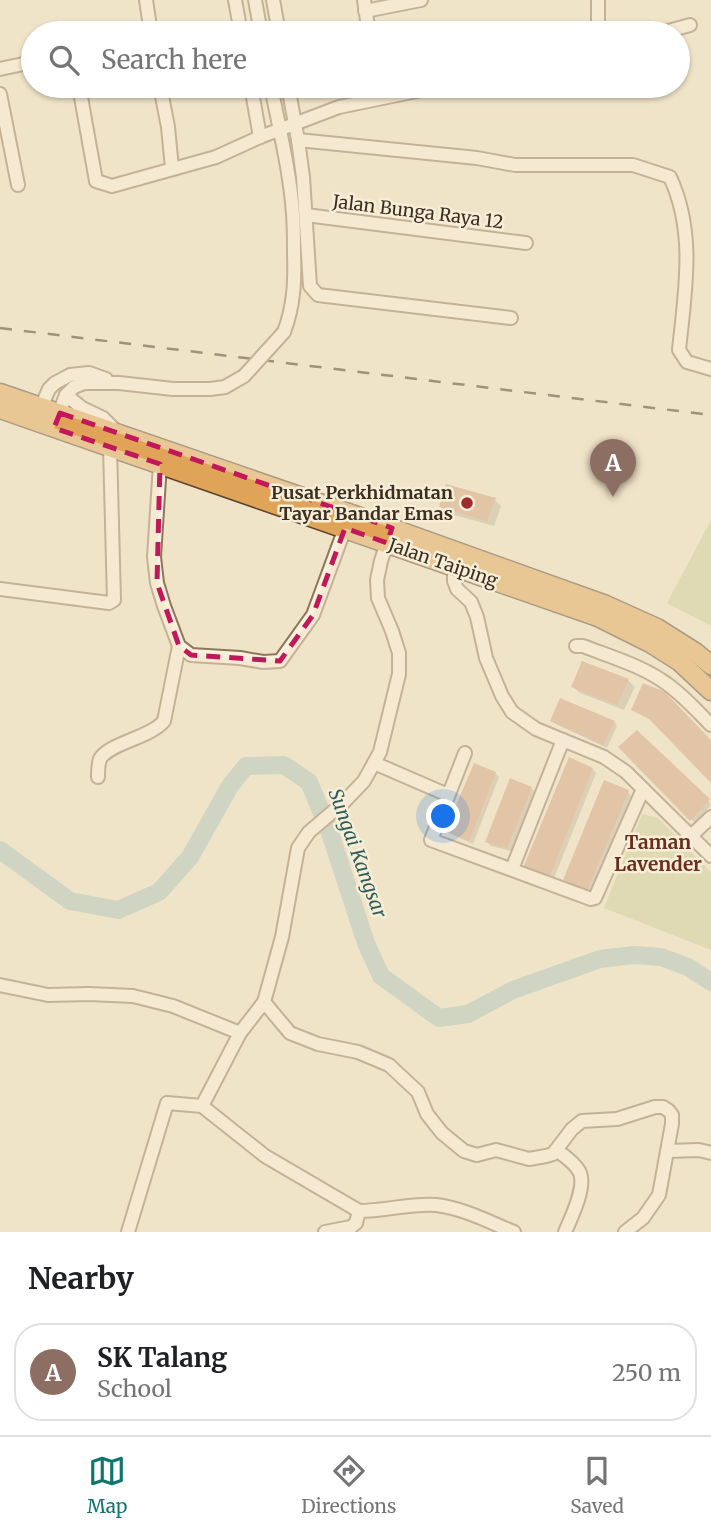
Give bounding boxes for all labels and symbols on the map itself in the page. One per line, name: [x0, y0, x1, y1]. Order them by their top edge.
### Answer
street label: Jalan Bunga Raya 12: [330, 189, 505, 233]
pin: A: [590, 439, 636, 497]
place label: Pusat Perkhidmatan Tayar Bandar Emas: [271, 481, 453, 525]
marker: Pusat Perkhidmatan Tayar Bandar Emas: [459, 495, 475, 511]
street label: Jalan Taiping: [384, 533, 501, 592]
water label: Sungai Kangsar: [324, 785, 393, 921]
your location: [426, 799, 460, 833]
district label: Taman Lavender: [614, 830, 702, 876]

